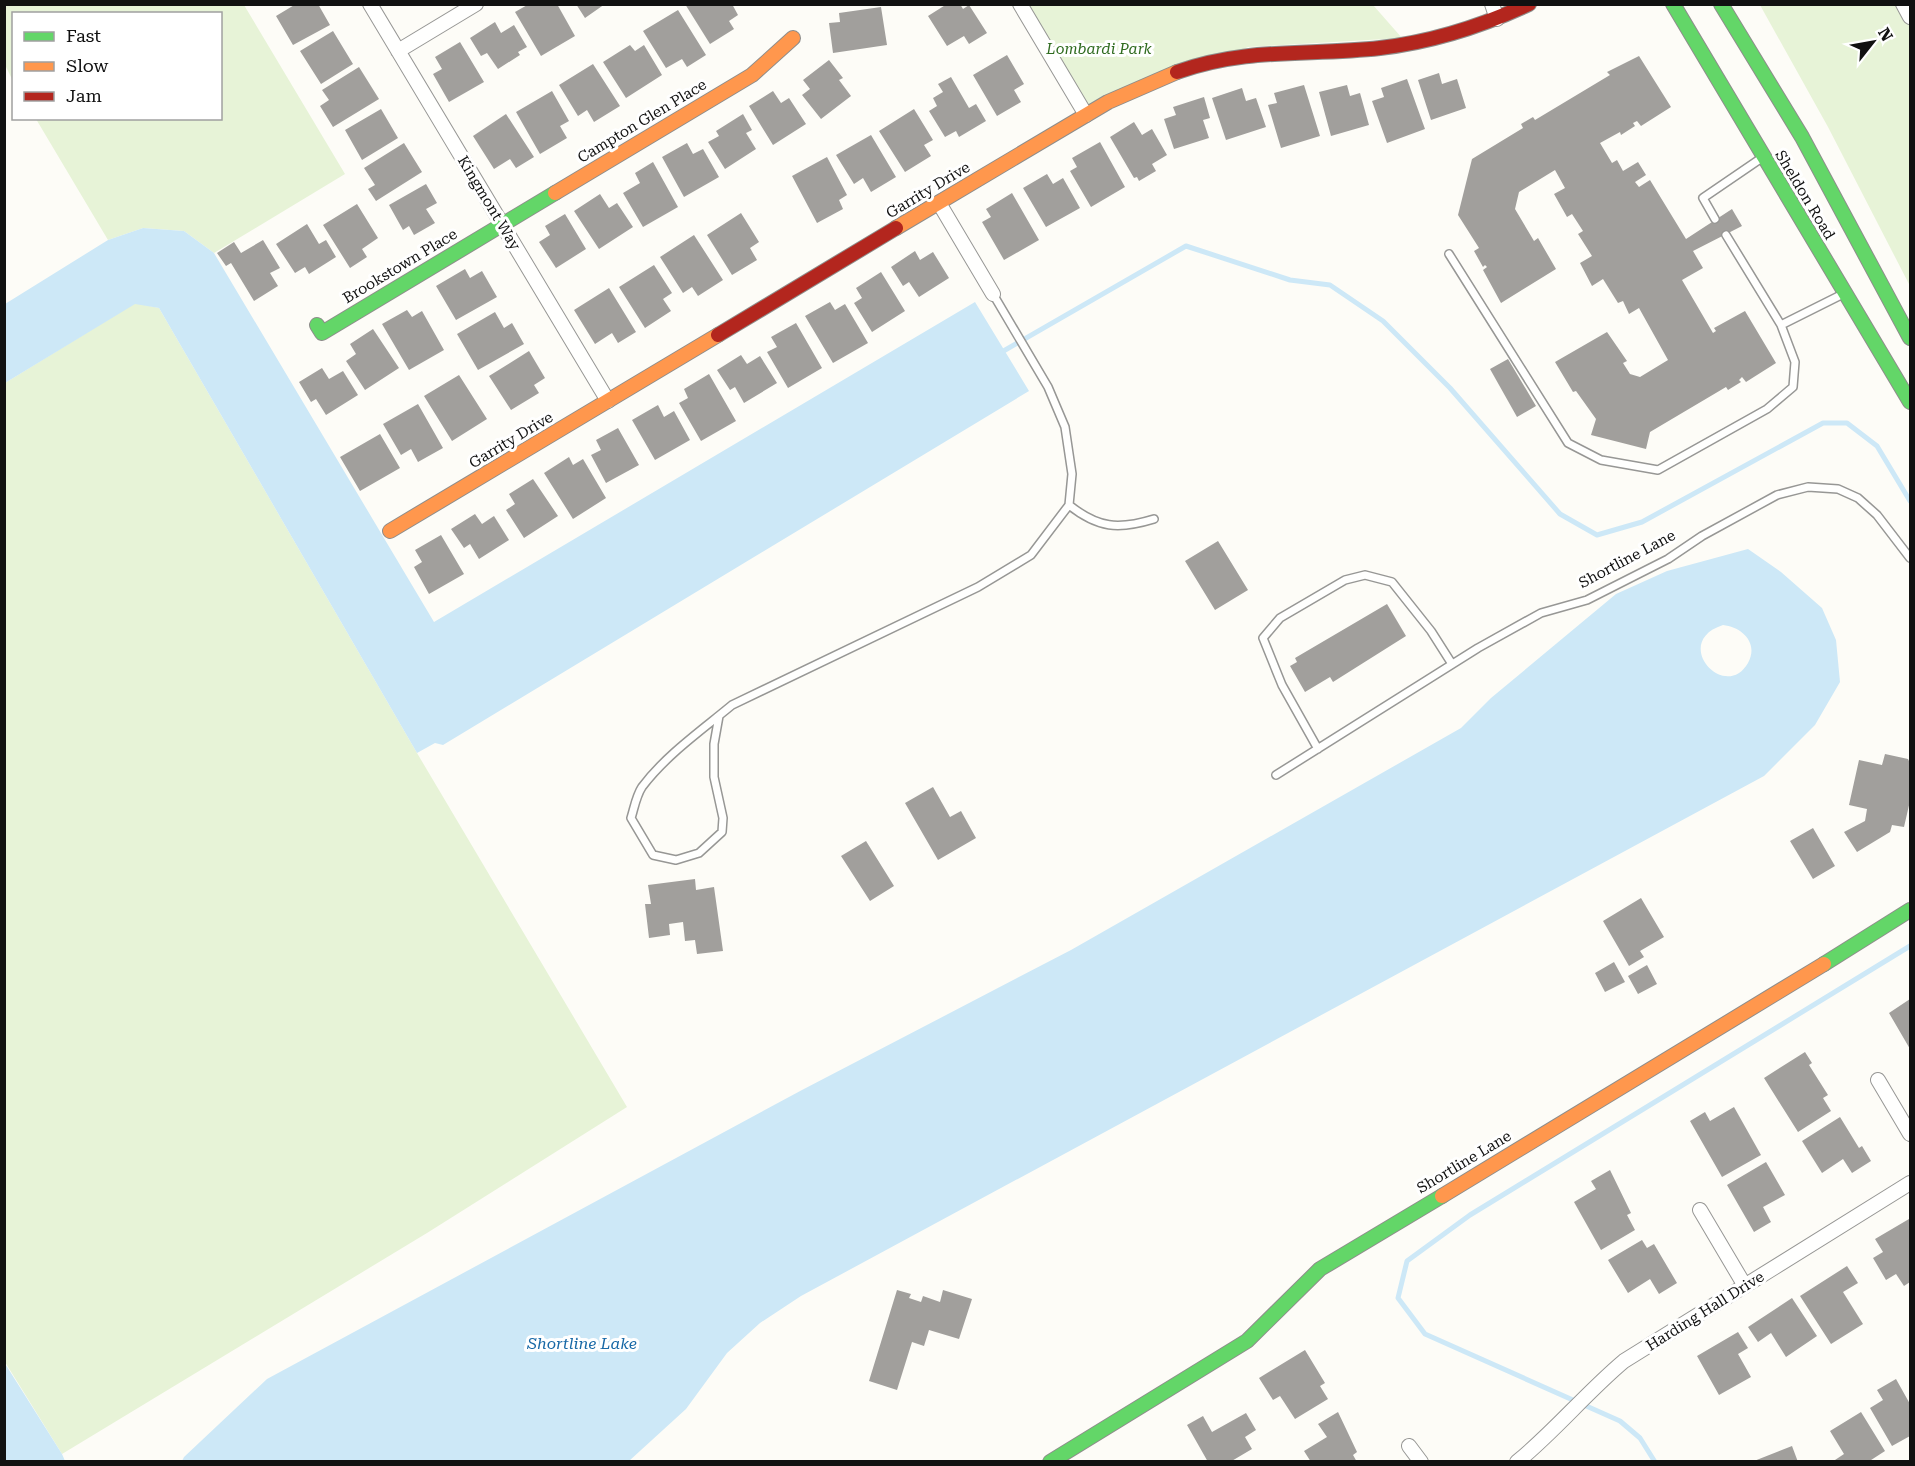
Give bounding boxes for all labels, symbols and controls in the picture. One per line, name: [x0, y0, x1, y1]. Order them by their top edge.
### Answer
legend: [12, 12, 222, 120]
north arrow: [1843, 12, 1903, 72]
text: N: [1874, 24, 1897, 45]
text: Fast: [66, 25, 101, 46]
park label: Lombardi Park: [1045, 40, 1153, 58]
text: Slow: [66, 55, 108, 76]
street label: Campton Glen Place: [574, 75, 710, 167]
text: Jam: [66, 85, 102, 106]
street label: Sheldon Road: [1771, 147, 1839, 243]
street label: Kingmont Way: [454, 152, 524, 254]
street label: Garrity Drive: [883, 158, 973, 222]
street label: Brookstown Place: [340, 225, 460, 307]
street label: Garrity Drive: [466, 408, 556, 472]
street label: Shortline Lane: [1576, 526, 1678, 592]
street label: Shortline Lane: [1414, 1127, 1514, 1197]
street label: Harding Hall Drive: [1643, 1267, 1767, 1355]
water label: Shortline Lake: [526, 1334, 637, 1353]

